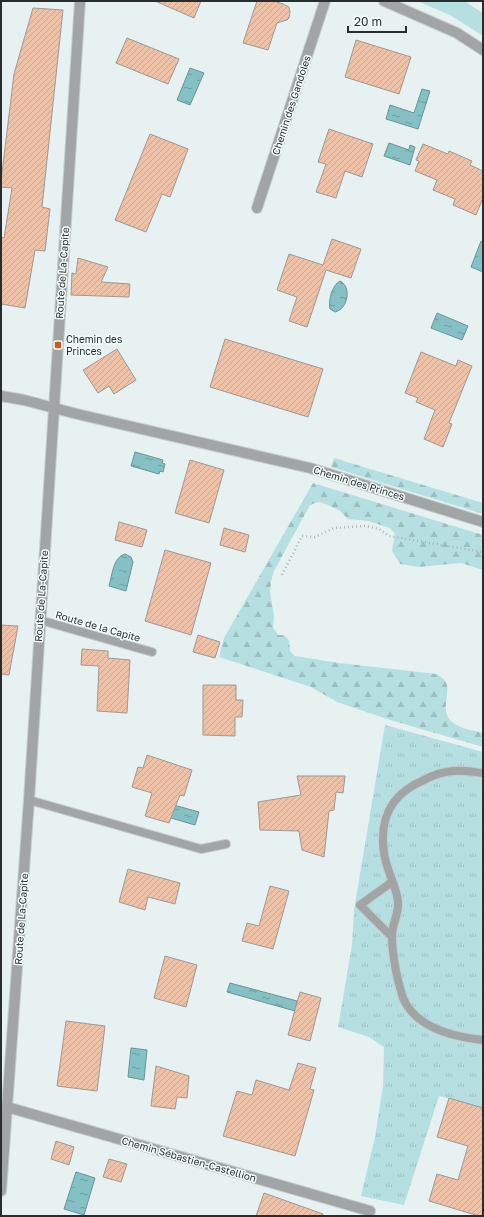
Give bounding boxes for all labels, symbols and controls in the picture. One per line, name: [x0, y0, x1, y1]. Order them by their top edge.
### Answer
scale bar: [348, 8, 406, 34]
text: 20 m: [354, 14, 382, 29]
street label: Chemin des Gandoles: [269, 54, 313, 156]
street label: Route de La-Capite: [53, 227, 71, 319]
place label: Chemin des Princes: [66, 333, 122, 357]
marker: Chemin des Princes: [53, 340, 63, 350]
street label: Chemin des Princes: [312, 463, 406, 503]
street label: Route de La-Capite: [32, 550, 50, 642]
street label: Route de la Capite: [54, 608, 142, 644]
street label: Route de La-Capite: [12, 873, 30, 965]
street label: Chemin Sébastien-Castellion: [120, 1134, 258, 1184]

